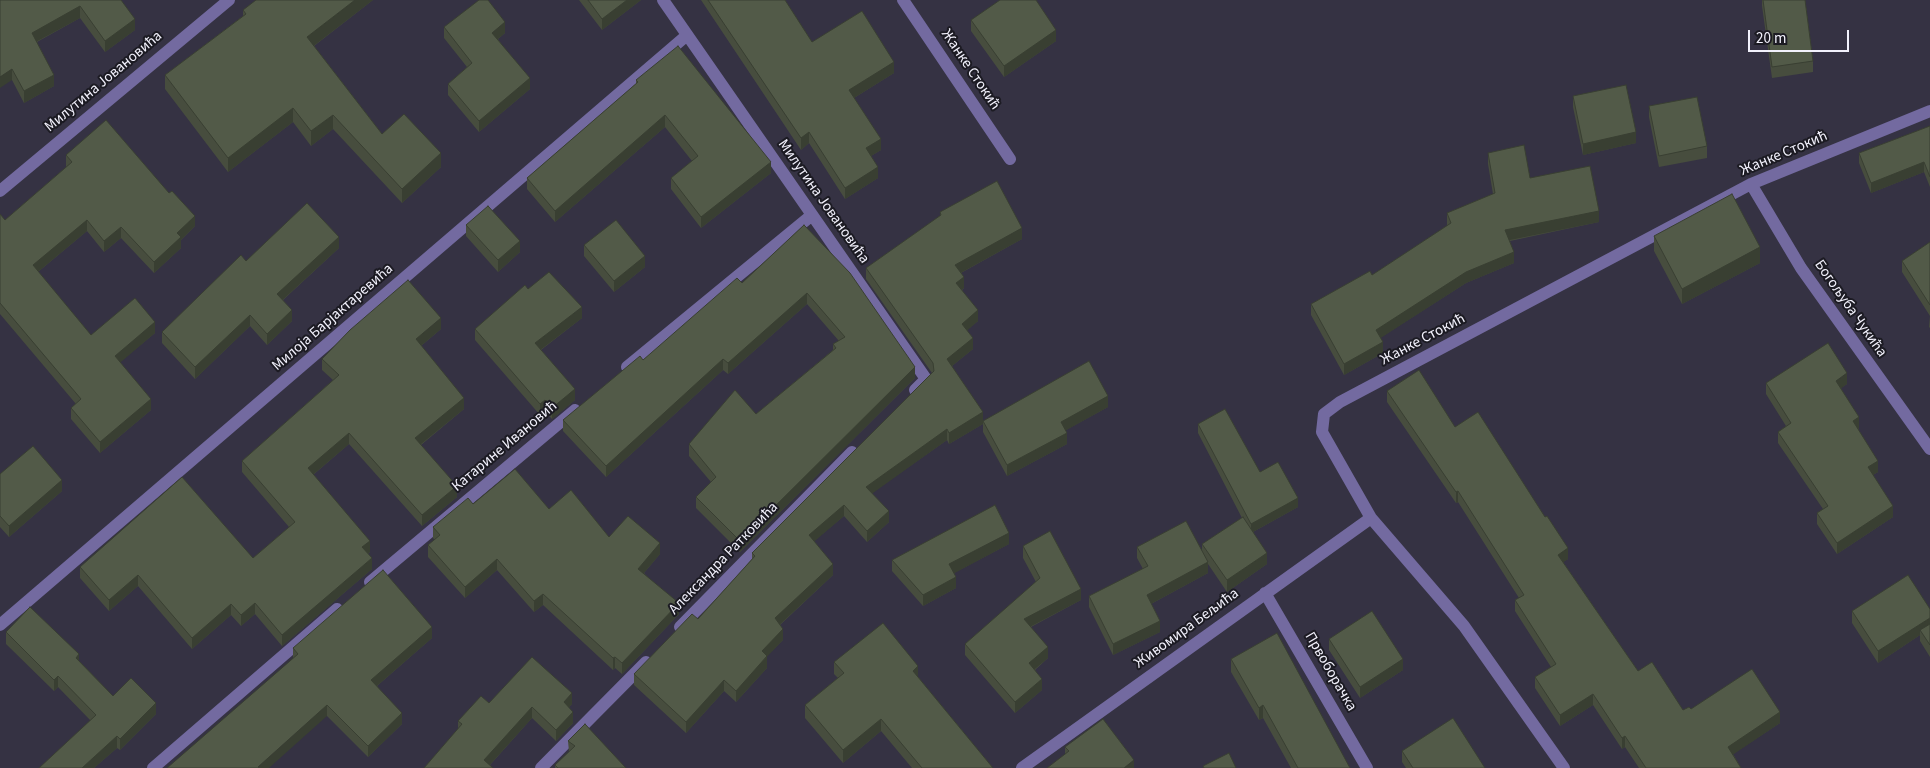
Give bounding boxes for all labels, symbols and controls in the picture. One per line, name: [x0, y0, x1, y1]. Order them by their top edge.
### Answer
scale bar: [1750, 20, 1851, 52]
street label: Жанке Стокић: [937, 26, 1003, 114]
street label: Милутина Јовановића: [42, 28, 166, 136]
text: 20 m: [1756, 28, 1786, 49]
street label: Жанке Стокић: [1738, 128, 1830, 180]
street label: Милутина Јовановића: [773, 136, 873, 268]
street label: Богољуба Чукића: [1810, 257, 1890, 361]
street label: Милоја Барјактаревића: [269, 261, 397, 375]
street label: Жанке Стокић: [1378, 310, 1468, 370]
street label: Катарине Ивановић: [449, 398, 561, 496]
street label: Александра Ратковића: [666, 499, 782, 619]
street label: Живомира Бељића: [1131, 585, 1243, 673]
street label: Првоборачка: [1300, 629, 1360, 715]

